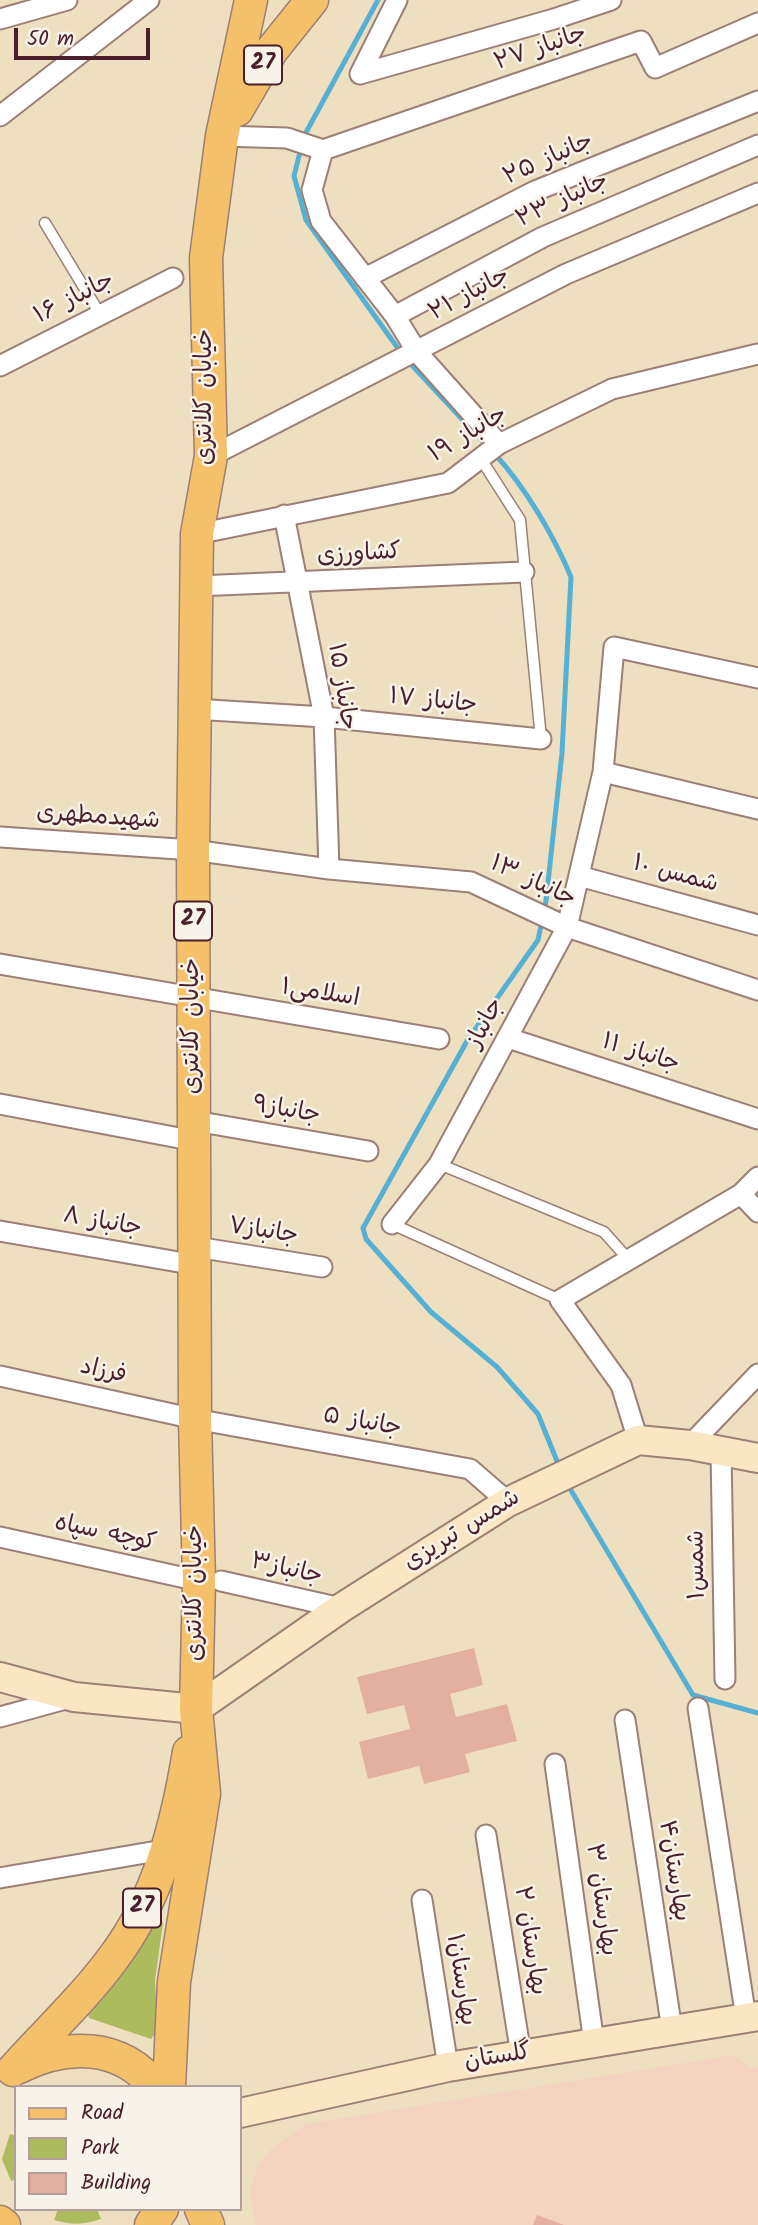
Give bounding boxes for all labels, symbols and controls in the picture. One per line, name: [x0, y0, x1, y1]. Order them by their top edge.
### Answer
scale bar: [18, 14, 154, 58]
street label: جانباز ۲۷: [491, 21, 591, 79]
text: 50 m: [27, 23, 74, 56]
road number: 27: [244, 46, 282, 85]
street label: جانباز ۲۵: [500, 128, 598, 194]
street label: جانباز ۲۳: [512, 168, 614, 236]
street label: جانباز ۲۱: [425, 263, 515, 329]
street label: جانباز ۱۶: [30, 268, 120, 332]
street label: خیابان کلانتری: [193, 329, 221, 465]
street label: جانباز ۱۹: [425, 401, 513, 471]
street label: کشاورزی: [316, 539, 402, 573]
street label: جانباز ۱۵: [319, 641, 361, 733]
street label: جانباز ۱۷: [388, 684, 478, 722]
street label: شهیدمطهری: [35, 800, 161, 838]
street label: جانباز ۱۳: [485, 851, 579, 915]
street label: شمس ۱۰: [629, 851, 721, 901]
road number: 27: [174, 902, 212, 940]
street label: خیابان کلانتری: [180, 958, 208, 1094]
street label: اسلامی۱: [279, 975, 361, 1015]
street label: جانباز: [462, 994, 512, 1054]
street label: جانباز ۱۱: [598, 1029, 682, 1081]
street label: جانباز۹: [250, 1092, 322, 1132]
street label: جانباز ۸: [60, 1203, 144, 1245]
street label: جانباز۷: [226, 1213, 300, 1253]
street label: فرزاد: [77, 1354, 129, 1392]
street label: جانباز ۵: [321, 1403, 403, 1445]
street label: شمس تبریزی: [400, 1485, 526, 1579]
street label: کوچه سپاه: [52, 1510, 158, 1560]
street label: خیابان کلانتری: [183, 1525, 211, 1661]
street label: شمس۱: [684, 1530, 714, 1600]
street label: جانباز۳: [247, 1549, 325, 1593]
street label: بهارستان۴: [650, 1818, 694, 1924]
street label: بهارستان ۳: [577, 1842, 621, 1958]
street label: بهارستان ۲: [505, 1884, 551, 1998]
road number: 27: [123, 1888, 161, 1927]
street label: بهارستان۱: [438, 1932, 480, 2028]
street label: گلستان: [463, 2040, 533, 2078]
legend: [14, 2085, 242, 2211]
text: Road: [81, 2097, 123, 2130]
text: Park: [81, 2132, 119, 2165]
text: Building: [81, 2167, 151, 2200]

